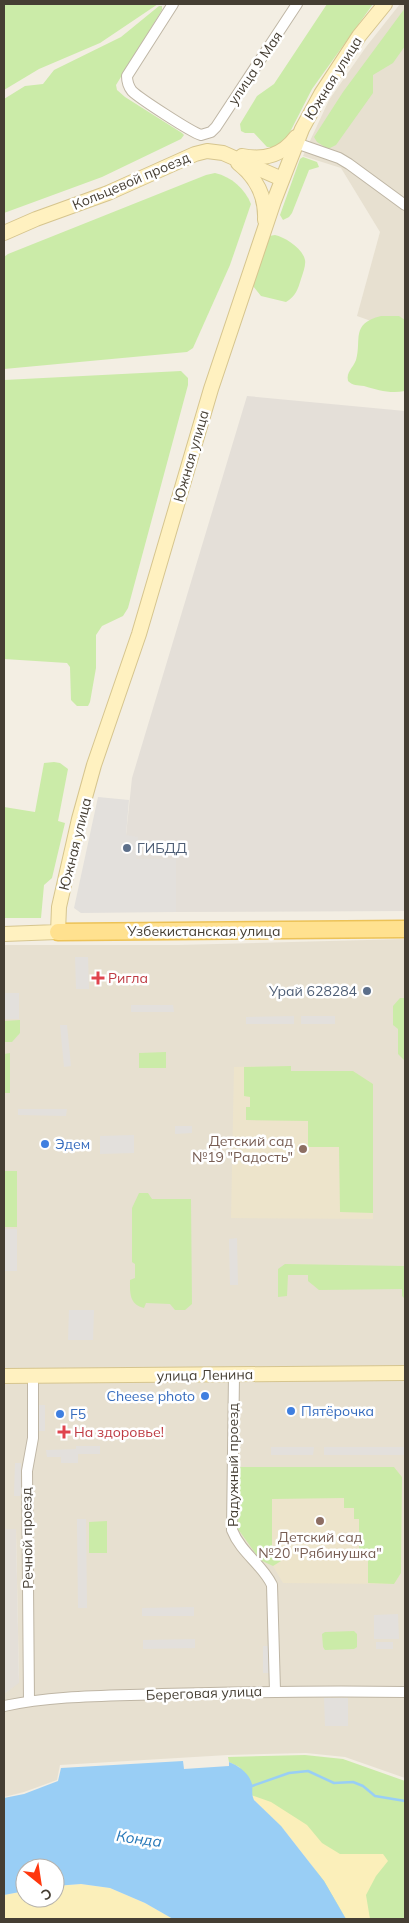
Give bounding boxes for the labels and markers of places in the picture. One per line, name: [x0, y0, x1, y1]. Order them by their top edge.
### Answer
place label: ГИБДД: [137, 839, 187, 857]
marker: ГИБДД: [121, 842, 133, 854]
place label: Ригла: [108, 969, 148, 987]
marker: Ригла: [92, 972, 104, 984]
place label: Урай 628284: [268, 982, 358, 1000]
marker: Урай 628284: [361, 985, 373, 997]
place label: Детский сад №19 "Радость": [192, 1132, 293, 1166]
place label: Эдем: [55, 1135, 90, 1153]
marker: Эдем: [39, 1138, 51, 1150]
marker: Детский сад №19 "Радость": [297, 1143, 309, 1155]
place label: Cheese photo: [106, 1387, 195, 1405]
marker: Cheese photo: [199, 1390, 211, 1402]
place label: Пятёрочка: [301, 1402, 374, 1420]
place label: F5: [70, 1405, 86, 1423]
marker: Пятёрочка: [285, 1405, 297, 1417]
marker: F5: [54, 1408, 66, 1420]
place label: На здоровье!: [74, 1423, 164, 1441]
marker: На здоровье!: [58, 1426, 70, 1438]
marker: Детский сад №20 "Рябинушка": [314, 1515, 326, 1527]
place label: Детский сад №20 "Рябинушка": [258, 1528, 382, 1562]

